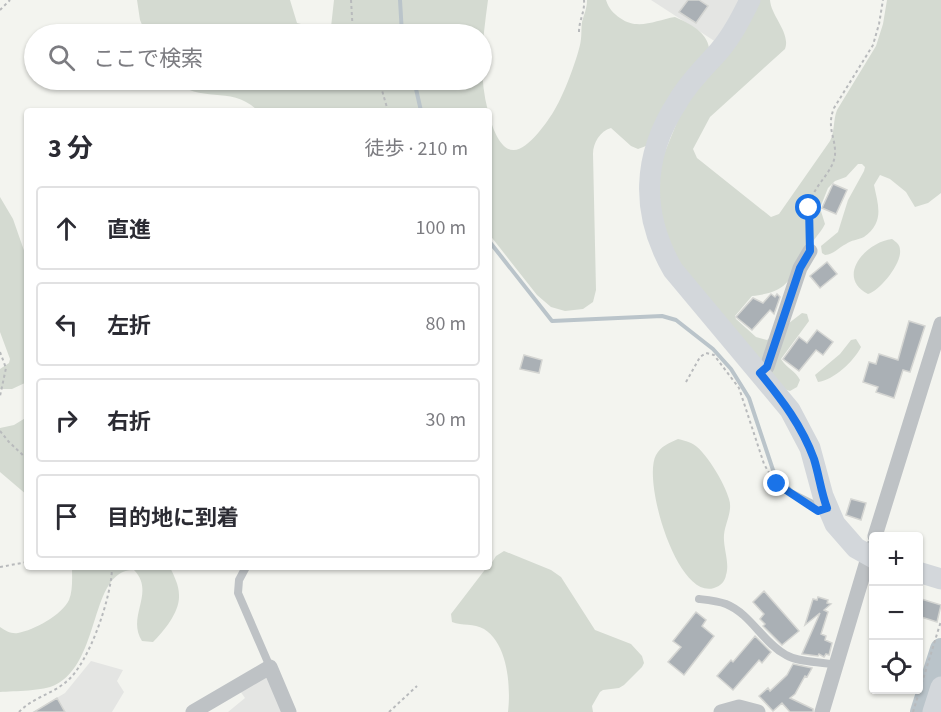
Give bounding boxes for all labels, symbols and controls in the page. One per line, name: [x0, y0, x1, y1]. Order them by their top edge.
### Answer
search box: [24, 24, 492, 90]
icon: search: [45, 41, 78, 74]
text: ここで検索: [93, 43, 203, 75]
text: 3 分: [48, 130, 93, 167]
text: 徒歩 · 210 m: [365, 135, 468, 163]
route start: [795, 194, 821, 220]
icon: ahead: [50, 212, 83, 245]
text: 直進: [107, 214, 151, 246]
text: 100 m: [416, 214, 466, 242]
icon: left: [50, 308, 83, 341]
text: 左折: [107, 310, 151, 342]
text: 80 m: [426, 310, 466, 338]
icon: right: [50, 404, 83, 437]
text: 右折: [107, 406, 151, 438]
text: 30 m: [426, 406, 466, 434]
route end: [763, 470, 789, 496]
icon: arrive: [50, 500, 83, 533]
text: 目的地に到着: [107, 502, 239, 534]
map controls: [869, 532, 923, 694]
button: +: [869, 532, 923, 586]
button: −: [869, 586, 923, 640]
button: locate: [869, 640, 923, 694]

